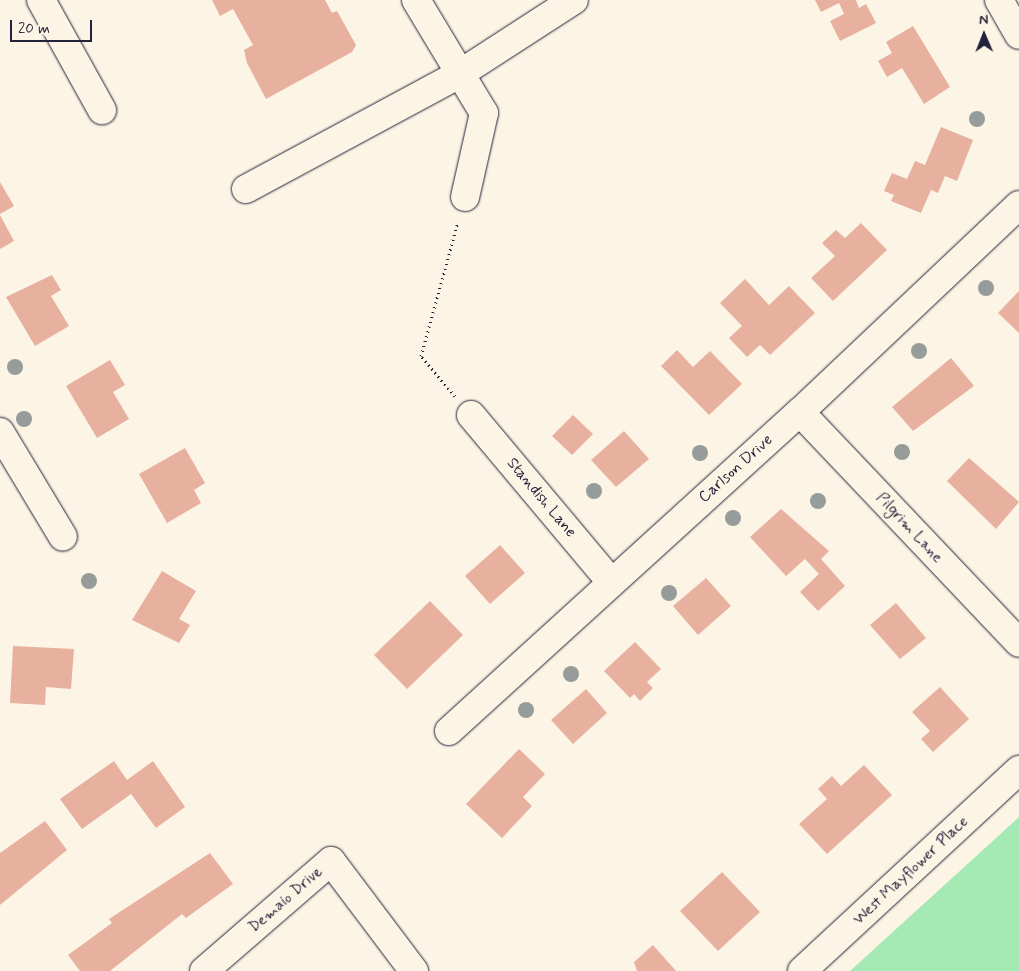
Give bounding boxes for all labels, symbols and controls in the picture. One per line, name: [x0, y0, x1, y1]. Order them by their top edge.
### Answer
scale bar: [12, 10, 95, 42]
north arrow: [959, 10, 1009, 60]
text: N: [979, 11, 989, 29]
text: 20 m: [18, 19, 50, 39]
street label: Carlson Drive: [696, 431, 776, 507]
street label: Standish Lane: [502, 454, 580, 542]
street label: Pilgrim Lane: [872, 489, 946, 567]
street label: West Mayflower Place: [850, 813, 972, 929]
street label: Demaio Drive: [245, 863, 327, 937]

